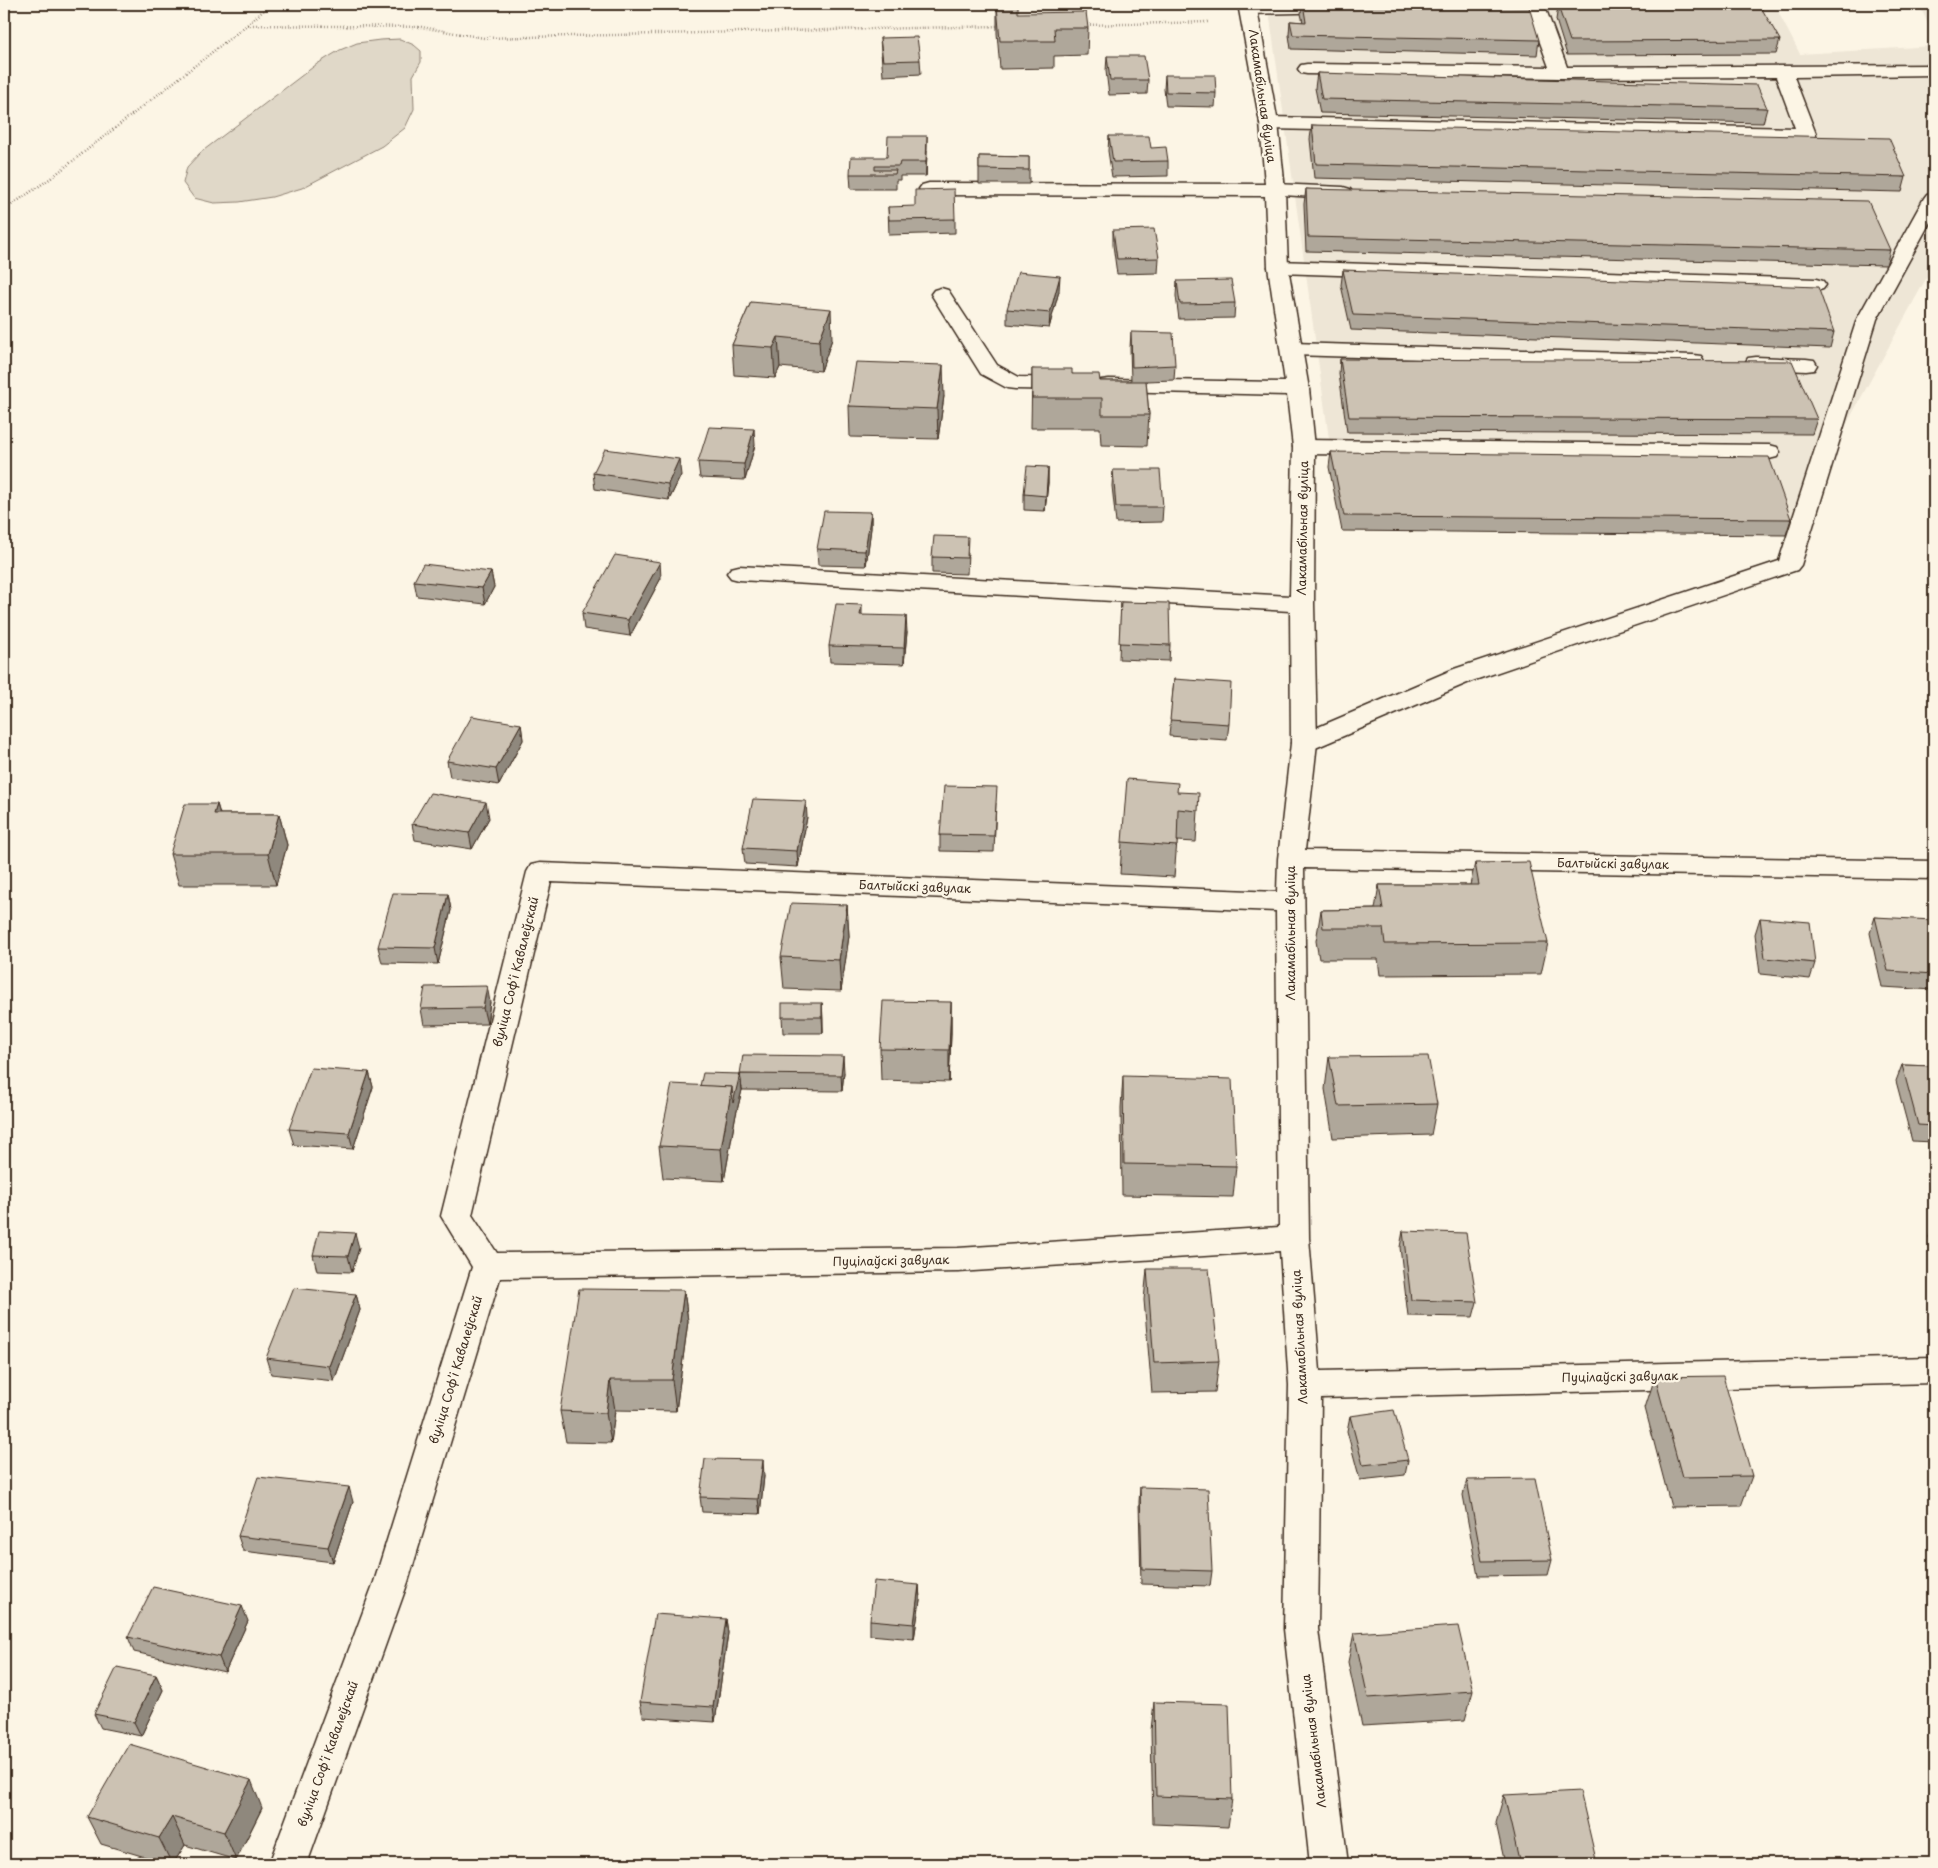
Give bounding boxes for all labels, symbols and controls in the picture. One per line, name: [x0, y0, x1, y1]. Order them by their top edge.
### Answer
street label: Лакамабільная вуліца: [1245, 28, 1281, 165]
street label: Лакамабільная вуліца: [1292, 460, 1312, 596]
street label: Балтыйскі завулак: [1557, 853, 1670, 873]
street label: Лакамабільная вуліца: [1281, 865, 1299, 1000]
street label: Балтыйскі завулак: [859, 875, 972, 897]
street label: вуліца Софʼі Кавалеўскай: [488, 895, 542, 1049]
street label: Пуцілаўскі завулак: [832, 1250, 950, 1270]
street label: Лакамабільная вуліца: [1286, 1269, 1312, 1405]
street label: вуліца Софʼі Кавалеўскай: [424, 1293, 486, 1446]
street label: Пуцілаўскі завулак: [1561, 1366, 1679, 1386]
street label: Лакамабільная вуліца: [1296, 1672, 1330, 1809]
street label: вуліца Софʼі Кавалеўскай: [292, 1678, 362, 1829]

